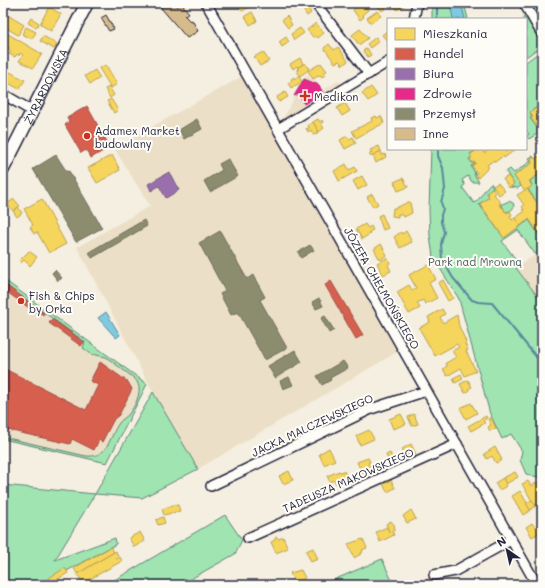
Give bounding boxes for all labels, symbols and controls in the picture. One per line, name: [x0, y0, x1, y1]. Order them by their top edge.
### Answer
legend: [387, 18, 527, 150]
text: Mieszkania: [423, 25, 488, 41]
text: Handel: [423, 45, 464, 61]
street label: ŻYRARDOWSKA: [20, 46, 70, 126]
text: Biura: [423, 65, 454, 81]
text: Zdrowie: [423, 85, 472, 101]
place label: Medikon: [314, 89, 358, 104]
marker: Medikon: [299, 90, 311, 102]
text: Przemysł: [423, 105, 476, 121]
place label: Adamex Market budowlany: [95, 123, 180, 151]
text: Inne: [423, 125, 449, 141]
marker: Adamex Market budowlany: [82, 131, 92, 141]
street label: JÓZEFA CHEŁMOŃSKIEGO: [341, 224, 423, 352]
park label: Park nad Mrowną: [428, 254, 522, 269]
place label: Fish & Chips by Orka: [29, 288, 95, 316]
marker: Fish & Chips by Orka: [16, 296, 26, 306]
street label: JACKA MALCZEWSKIEGO: [249, 390, 376, 460]
street label: TADEUSZA MAKOWSKIEGO: [280, 444, 416, 516]
north arrow: [487, 530, 527, 570]
text: N: [493, 533, 509, 550]

